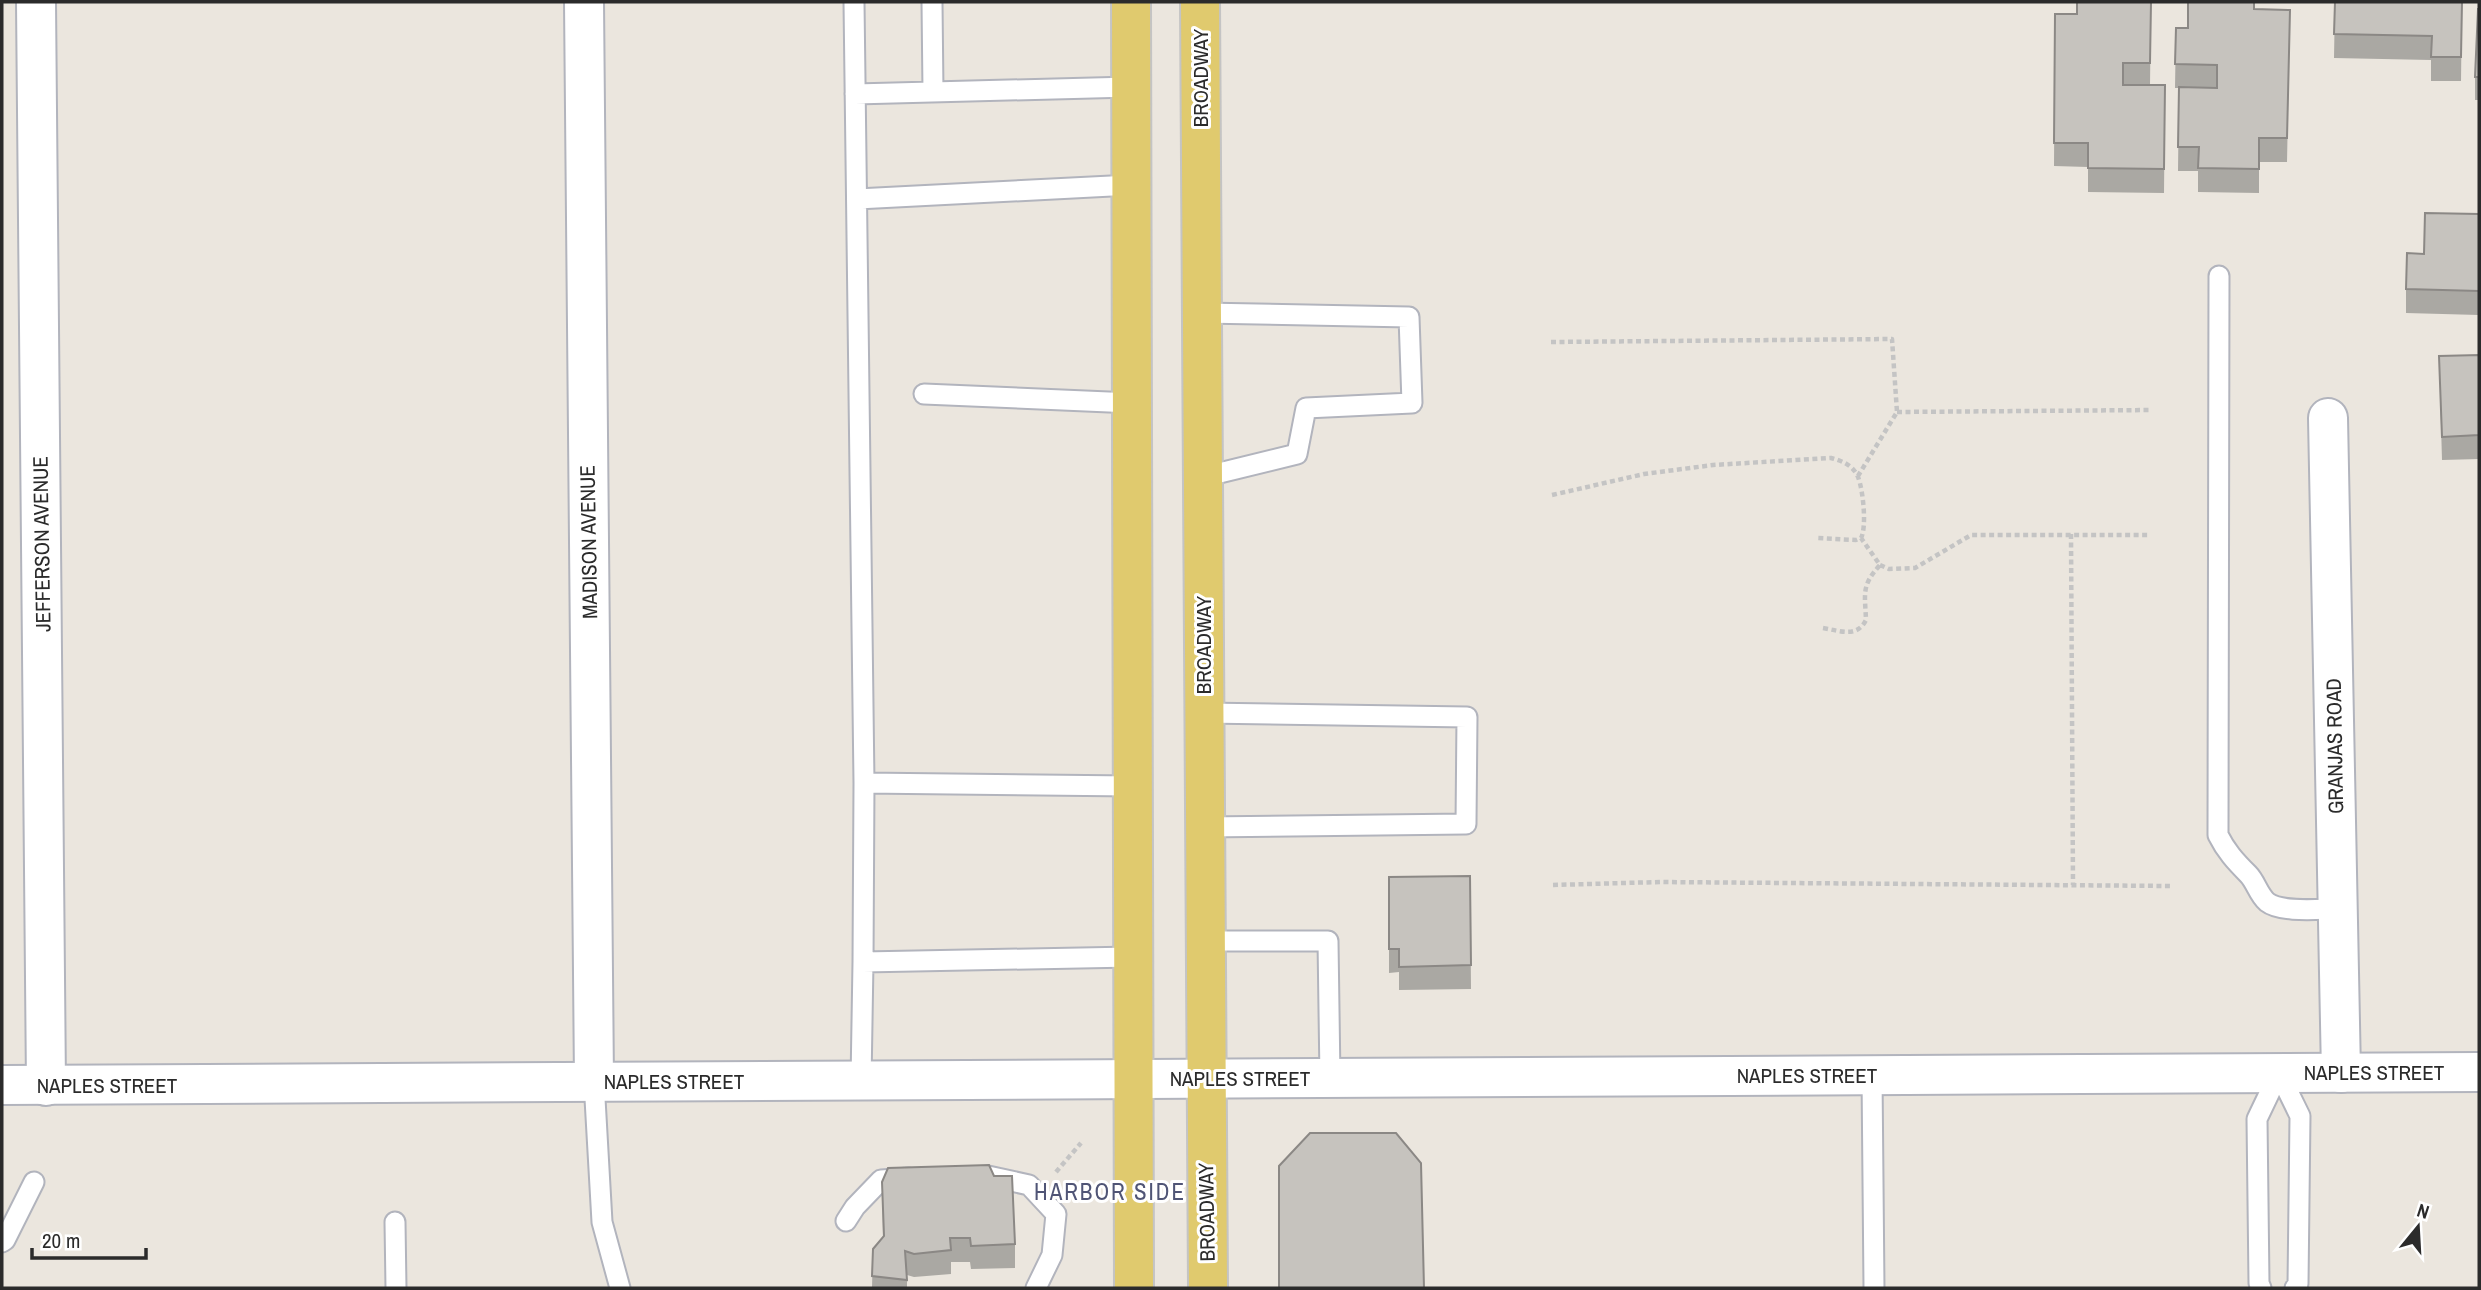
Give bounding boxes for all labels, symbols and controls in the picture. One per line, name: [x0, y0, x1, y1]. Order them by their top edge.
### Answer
street label: BROADWAY: [1186, 28, 1215, 127]
street label: JEFFERSON AVENUE: [25, 456, 58, 632]
street label: MADISON AVENUE: [573, 465, 604, 619]
street label: BROADWAY: [1189, 595, 1218, 694]
street label: GRANJAS ROAD: [2319, 678, 2350, 814]
street label: NAPLES STREET: [2304, 1058, 2445, 1087]
street label: NAPLES STREET: [1737, 1061, 1878, 1090]
street label: NAPLES STREET: [1170, 1064, 1311, 1093]
street label: NAPLES STREET: [604, 1067, 745, 1096]
street label: NAPLES STREET: [37, 1071, 178, 1100]
street label: BROADWAY: [1191, 1162, 1222, 1262]
district label: HARBOR SIDE: [1034, 1176, 1186, 1207]
north arrow: [2383, 1192, 2453, 1262]
text: N: [2414, 1197, 2433, 1225]
scale bar: [32, 1216, 145, 1260]
text: 20 m: [42, 1226, 80, 1255]

